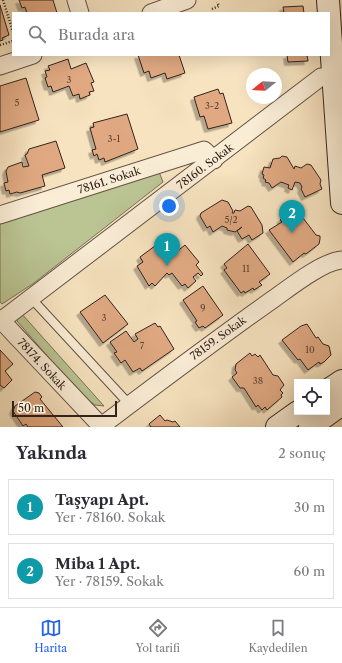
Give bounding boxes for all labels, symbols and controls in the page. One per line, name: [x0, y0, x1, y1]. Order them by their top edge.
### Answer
search box: [12, 12, 330, 56]
icon: search: [26, 23, 48, 45]
text: Burada ara: [58, 25, 135, 44]
north arrow: [246, 68, 282, 104]
house number: 3: [67, 74, 72, 85]
house number: 5: [15, 97, 20, 108]
house number: 3-2: [205, 100, 219, 111]
house number: 3-1: [108, 133, 121, 144]
street label: 78160. Sokak: [174, 140, 237, 192]
street label: 78161. Sokak: [76, 163, 143, 197]
your location: [159, 196, 179, 216]
pin: 2: [279, 200, 305, 233]
house number: 5/2: [224, 214, 238, 225]
pin: 1: [154, 233, 180, 266]
house number: 11: [242, 263, 250, 274]
house number: 9: [200, 302, 206, 313]
house number: 3: [102, 312, 107, 323]
street label: 78159. Sokak: [187, 313, 249, 363]
street label: 78174. Sokak: [15, 335, 70, 393]
house number: 7: [140, 340, 145, 351]
house number: 10: [305, 344, 315, 355]
house number: 38: [253, 375, 263, 386]
map controls: [294, 379, 330, 415]
button: locate: [294, 379, 330, 415]
scale bar: [12, 399, 117, 418]
text: 50 m: [18, 401, 44, 415]
text: Yakında: [16, 443, 87, 463]
text: 2 sonuç: [278, 445, 326, 461]
text: Taşyapı Apt.: [55, 490, 149, 509]
text: 1: [27, 499, 33, 515]
text: 30 m: [294, 499, 325, 515]
text: Yer · 78160. Sokak: [55, 509, 165, 525]
text: Miba 1 Apt.: [55, 554, 140, 573]
text: 2: [26, 563, 34, 579]
text: 60 m: [294, 563, 325, 579]
text: Yer · 78159. Sokak: [55, 573, 164, 589]
tab: Harita: [34, 617, 67, 655]
tab: Yol tarifi: [136, 617, 180, 655]
tab: Kaydedilen: [249, 617, 308, 655]

